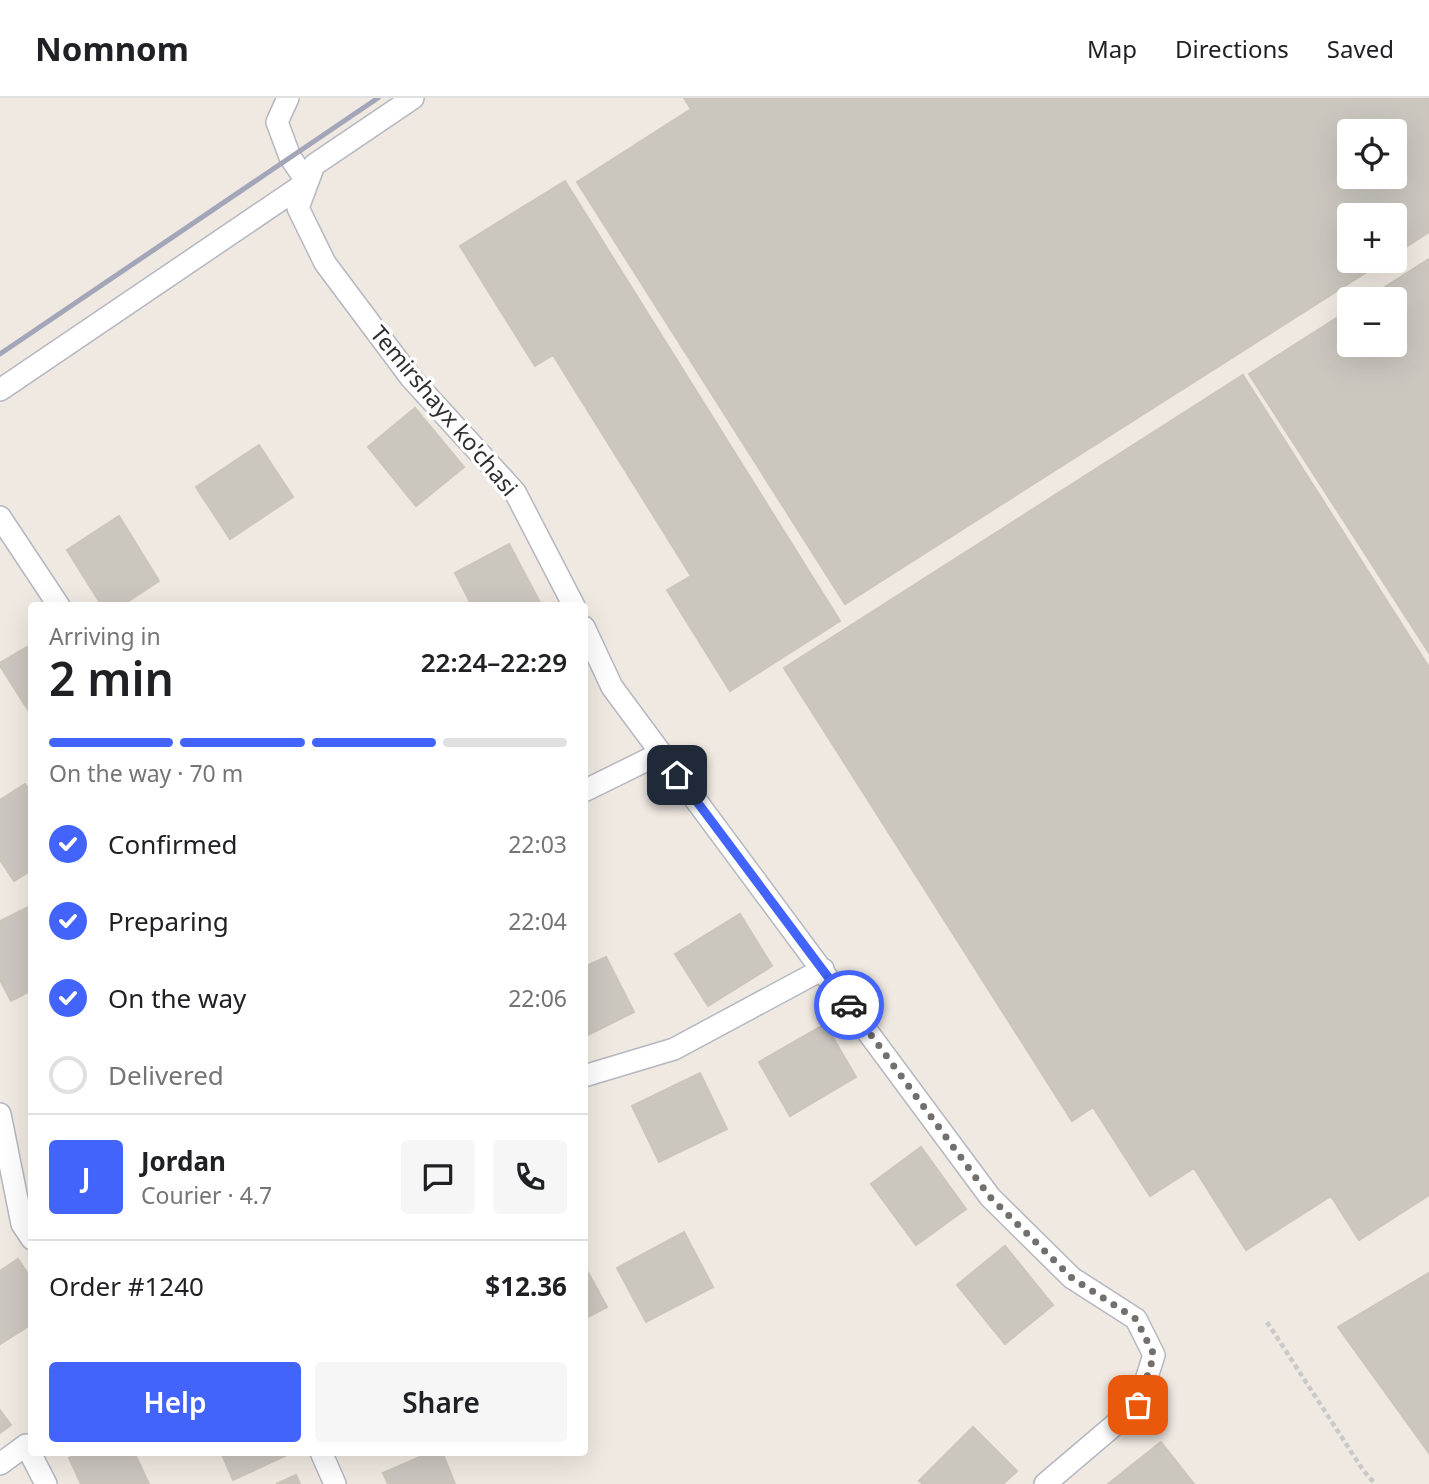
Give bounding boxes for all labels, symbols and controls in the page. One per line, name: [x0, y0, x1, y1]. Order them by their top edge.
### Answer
text: Nomnom: [35, 26, 189, 71]
text: Map: [1087, 32, 1137, 65]
text: Directions: [1175, 32, 1289, 65]
text: Saved: [1327, 32, 1394, 65]
map controls: [1337, 119, 1407, 357]
button: locate: [1337, 119, 1407, 189]
button: +: [1337, 203, 1407, 273]
button: −: [1337, 287, 1407, 357]
street label: Temirshayx ko'chasi: [364, 318, 526, 503]
text: Arriving in: [49, 620, 161, 652]
text: 22:24–22:29: [421, 644, 567, 680]
text: 2 min: [49, 647, 174, 709]
pin: [647, 745, 707, 805]
icon: home: [658, 756, 696, 794]
text: On the way · 70 m: [49, 757, 243, 789]
icon: check: [49, 825, 87, 863]
text: Confirmed: [108, 826, 238, 862]
text: 22:03: [508, 828, 567, 860]
icon: check: [49, 902, 87, 940]
text: Preparing: [108, 903, 229, 939]
text: 22:04: [508, 905, 567, 937]
courier: [814, 970, 884, 1040]
icon: check: [49, 979, 87, 1017]
text: On the way: [108, 980, 246, 1016]
text: 22:06: [508, 982, 567, 1014]
icon: car: [830, 986, 868, 1024]
text: Delivered: [108, 1057, 224, 1093]
button: chat: [401, 1140, 475, 1214]
button: phone: [493, 1140, 567, 1214]
text: Jordan: [141, 1143, 226, 1179]
text: J: [82, 1159, 90, 1195]
text: Courier · 4.7: [141, 1179, 272, 1211]
text: Order #1240: [49, 1268, 204, 1304]
text: $12.36: [485, 1268, 567, 1304]
button: Help: [49, 1362, 301, 1442]
button: Share: [315, 1362, 567, 1442]
pin: [1108, 1375, 1168, 1435]
icon: bag: [1119, 1386, 1157, 1424]

